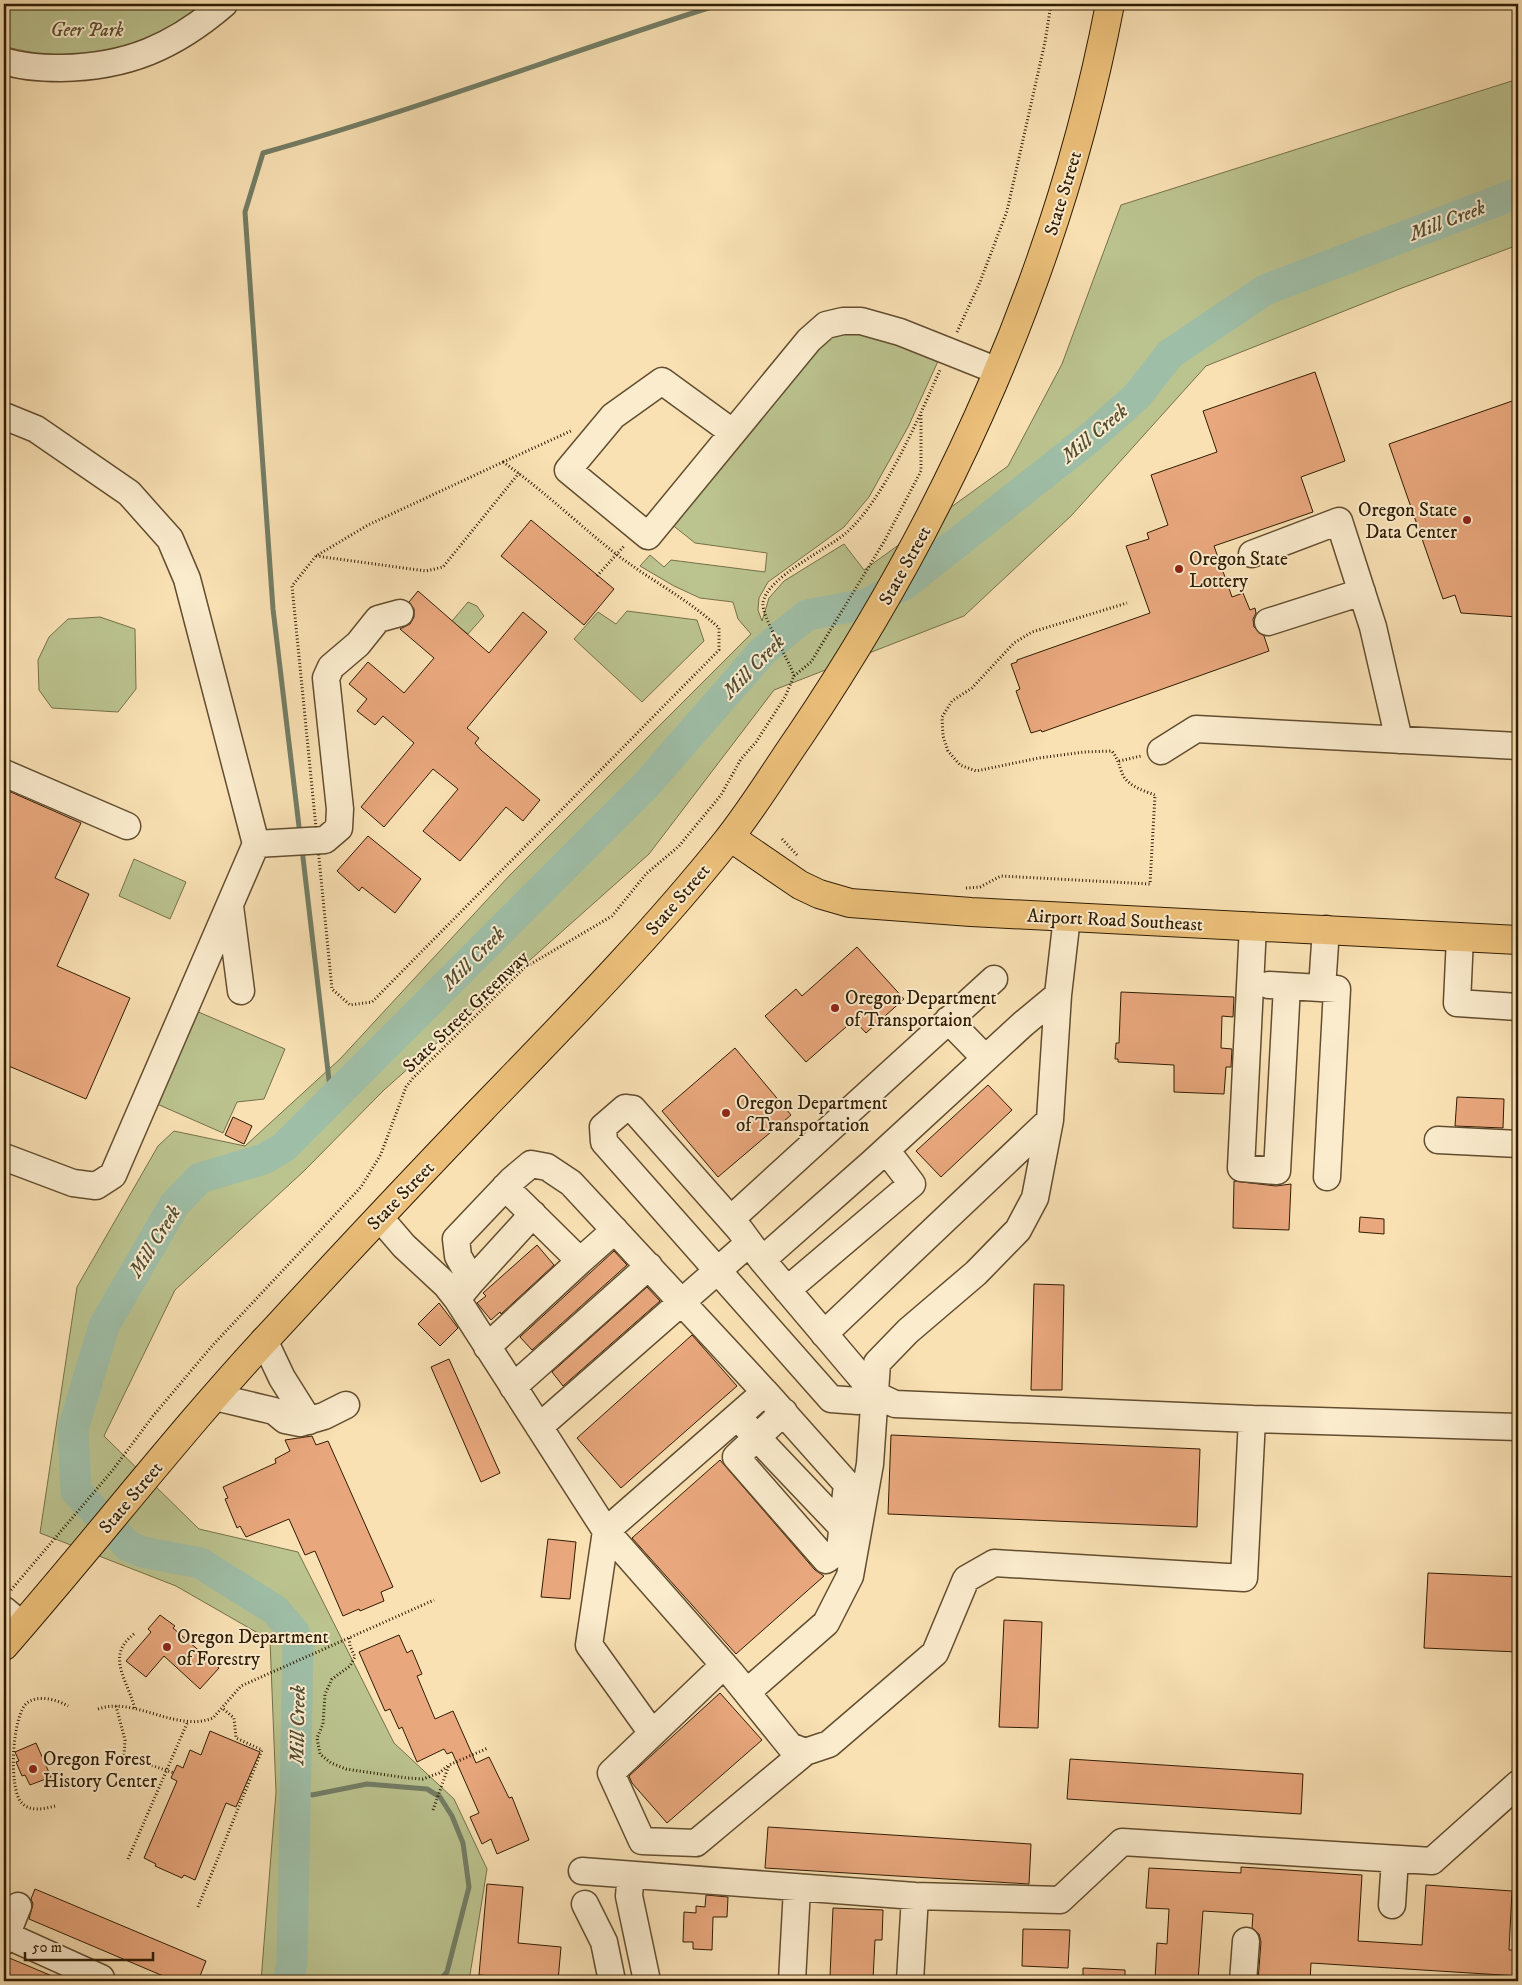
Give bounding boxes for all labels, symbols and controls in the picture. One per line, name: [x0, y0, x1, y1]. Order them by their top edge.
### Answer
park label: Geer Park: [51, 19, 123, 42]
street label: State Street: [1040, 148, 1087, 238]
water label: Mill Creek: [1404, 195, 1490, 248]
water label: Mill Creek: [1055, 399, 1134, 471]
place label: Oregon State Data Center: [1358, 499, 1457, 544]
marker: Oregon State Data Center: [1461, 514, 1473, 526]
street label: State Street: [874, 522, 936, 609]
place label: Oregon State Lottery: [1189, 548, 1288, 593]
marker: Oregon State Lottery: [1173, 563, 1185, 575]
water label: Mill Creek: [716, 629, 791, 706]
street label: State Street: [641, 860, 715, 940]
street label: Airport Road Southeast: [1026, 904, 1203, 937]
water label: Mill Creek: [436, 922, 511, 997]
street label: State Street Greenway: [398, 945, 535, 1078]
place label: Oregon Department of Transportaion: [845, 987, 997, 1032]
marker: Oregon Department of Transportaion: [829, 1002, 841, 1014]
place label: Oregon Department of Transportation: [736, 1092, 888, 1137]
marker: Oregon Department of Transportation: [720, 1107, 732, 1119]
street label: State Street: [363, 1157, 440, 1235]
water label: Mill Creek: [123, 1201, 187, 1284]
street label: State Street: [94, 1457, 168, 1539]
place label: Oregon Department of Forestry: [177, 1626, 329, 1671]
marker: Oregon Department of Forestry: [161, 1641, 173, 1653]
water label: Mill Creek: [285, 1684, 312, 1767]
place label: Oregon Forest History Center: [43, 1748, 157, 1793]
marker: Oregon Forest History Center: [27, 1763, 39, 1775]
scale bar: [25, 1930, 152, 1962]
text: 50 m: [32, 1938, 62, 1957]

